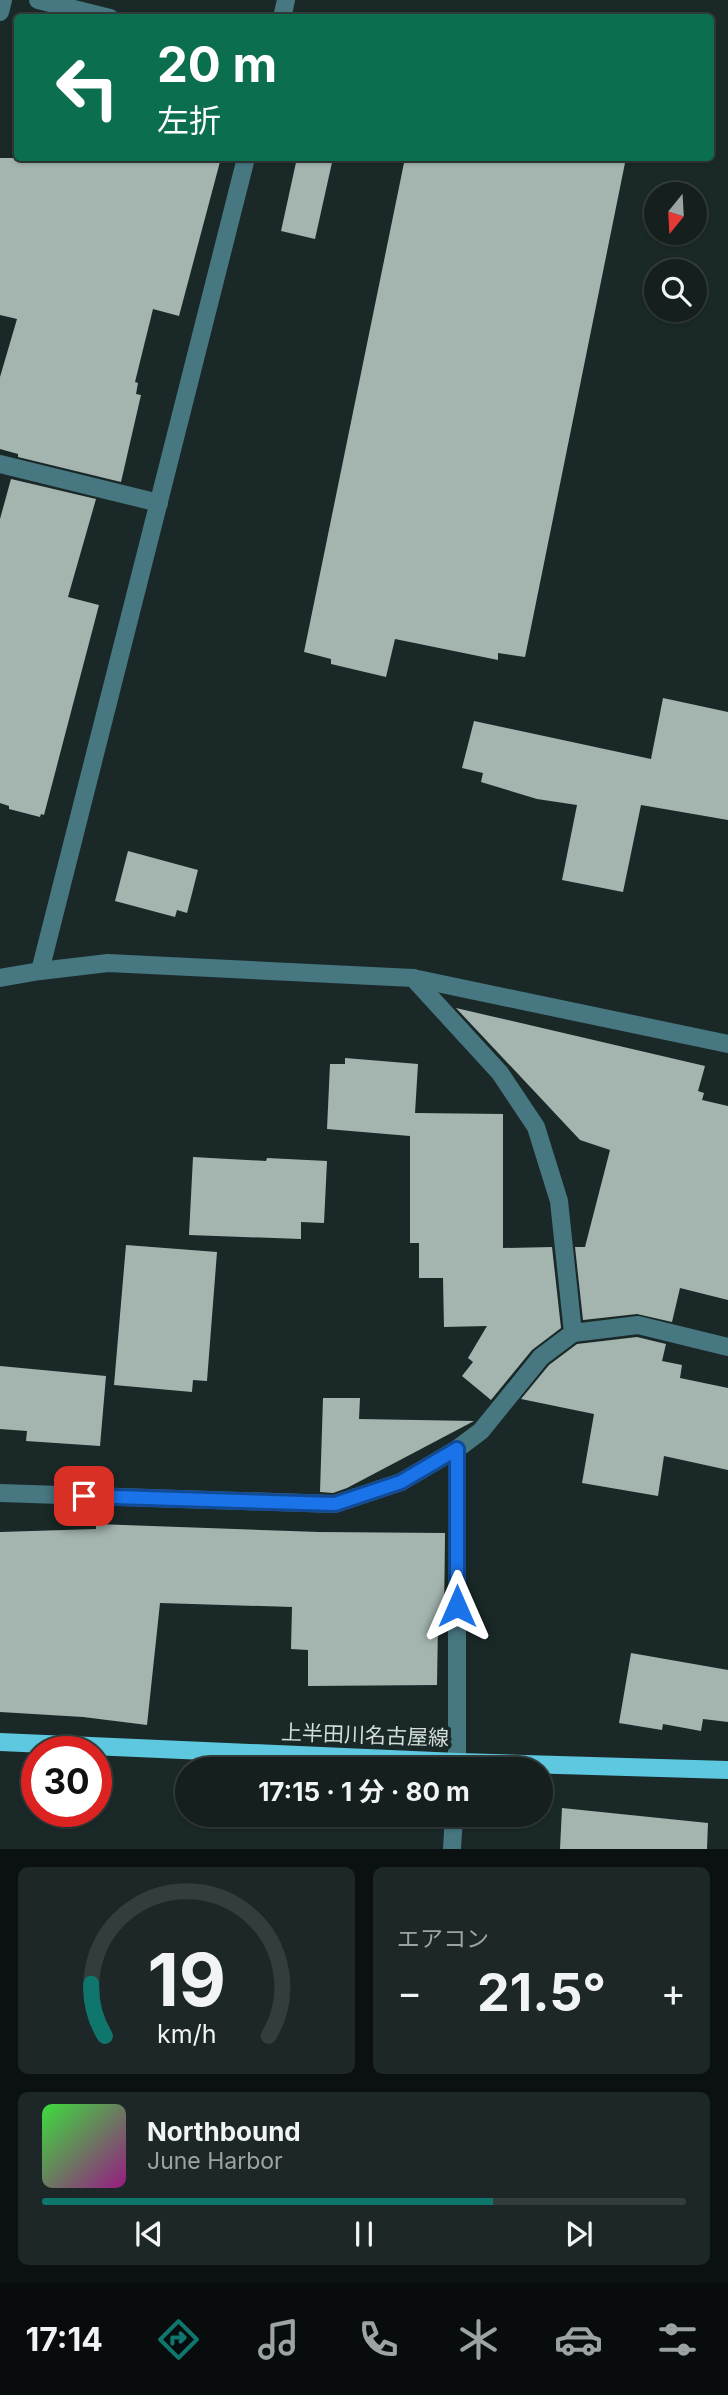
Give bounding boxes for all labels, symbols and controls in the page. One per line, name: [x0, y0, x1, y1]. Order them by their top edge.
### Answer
text: 20 m: [157, 35, 277, 94]
icon: left: [42, 42, 133, 133]
text: 左折: [157, 101, 221, 140]
north arrow: [644, 182, 707, 245]
map controls: [644, 182, 707, 322]
button: search: [644, 259, 707, 322]
pin: [54, 1466, 114, 1526]
icon: arrive: [65, 1477, 103, 1515]
position arrow: [420, 1569, 494, 1643]
street label: 上半田川名古屋線: [281, 1720, 449, 1750]
speed limit sign: 30: [21, 1736, 112, 1827]
text: 17:15 · 1 分 · 80 m: [258, 1776, 470, 1807]
text: エアコン: [397, 1925, 489, 1953]
text: 19: [147, 1936, 226, 2025]
text: 21.5°: [477, 1961, 606, 2024]
text: −: [397, 1969, 422, 2015]
text: +: [661, 1969, 686, 2015]
text: km/h: [157, 2019, 216, 2049]
text: Northbound: [147, 2116, 301, 2147]
text: June Harbor: [147, 2147, 283, 2175]
icon: previous: [130, 2215, 168, 2253]
icon: pause: [345, 2215, 383, 2253]
icon: next: [560, 2215, 598, 2253]
icon: directions: [154, 2315, 203, 2364]
icon: music: [254, 2315, 303, 2364]
icon: phone: [354, 2315, 403, 2364]
icon: climate: [454, 2315, 503, 2364]
icon: car: [554, 2315, 603, 2364]
icon: filters: [653, 2315, 702, 2364]
text: 17:14: [25, 2320, 103, 2359]

